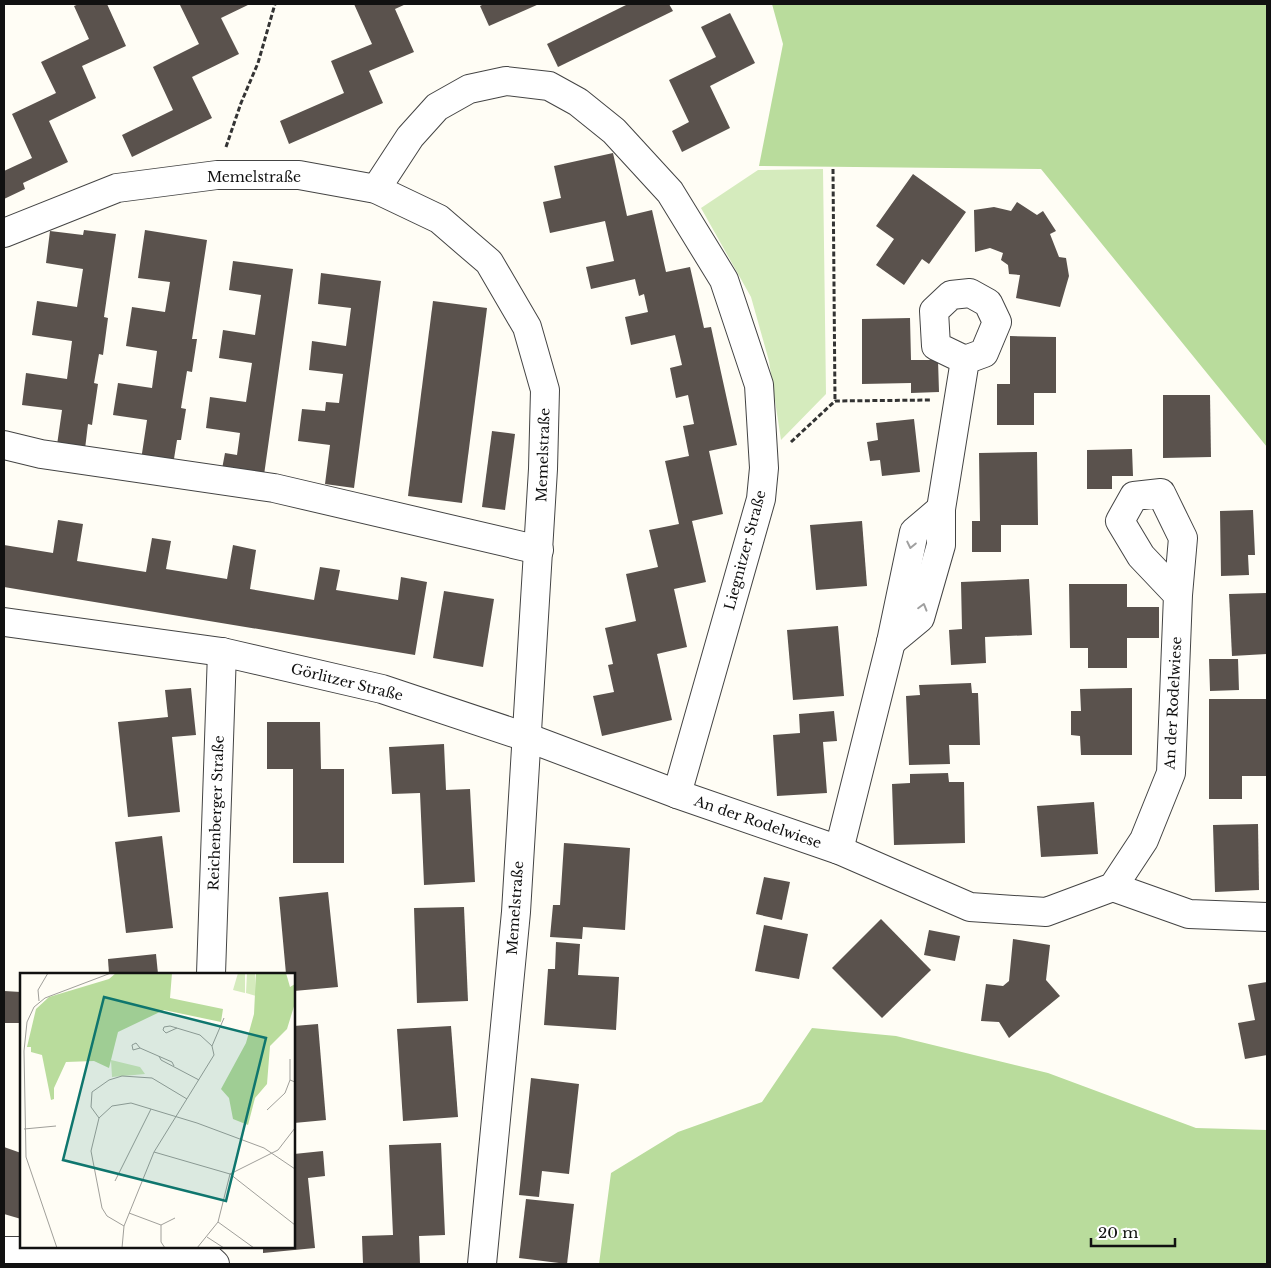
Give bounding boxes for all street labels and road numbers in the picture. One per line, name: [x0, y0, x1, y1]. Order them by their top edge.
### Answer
street label: Memelstraße: [207, 168, 301, 186]
street label: Memelstraße: [532, 408, 554, 502]
street label: Liegnitzer Straße: [720, 488, 770, 612]
street label: An der Rodelwiese: [1160, 636, 1185, 771]
street label: Görlitzer Straße: [289, 659, 405, 705]
street label: Reichenberger Straße: [204, 735, 228, 891]
street label: An der Rodelwiese: [691, 791, 824, 852]
street label: Memelstraße: [503, 860, 527, 956]

